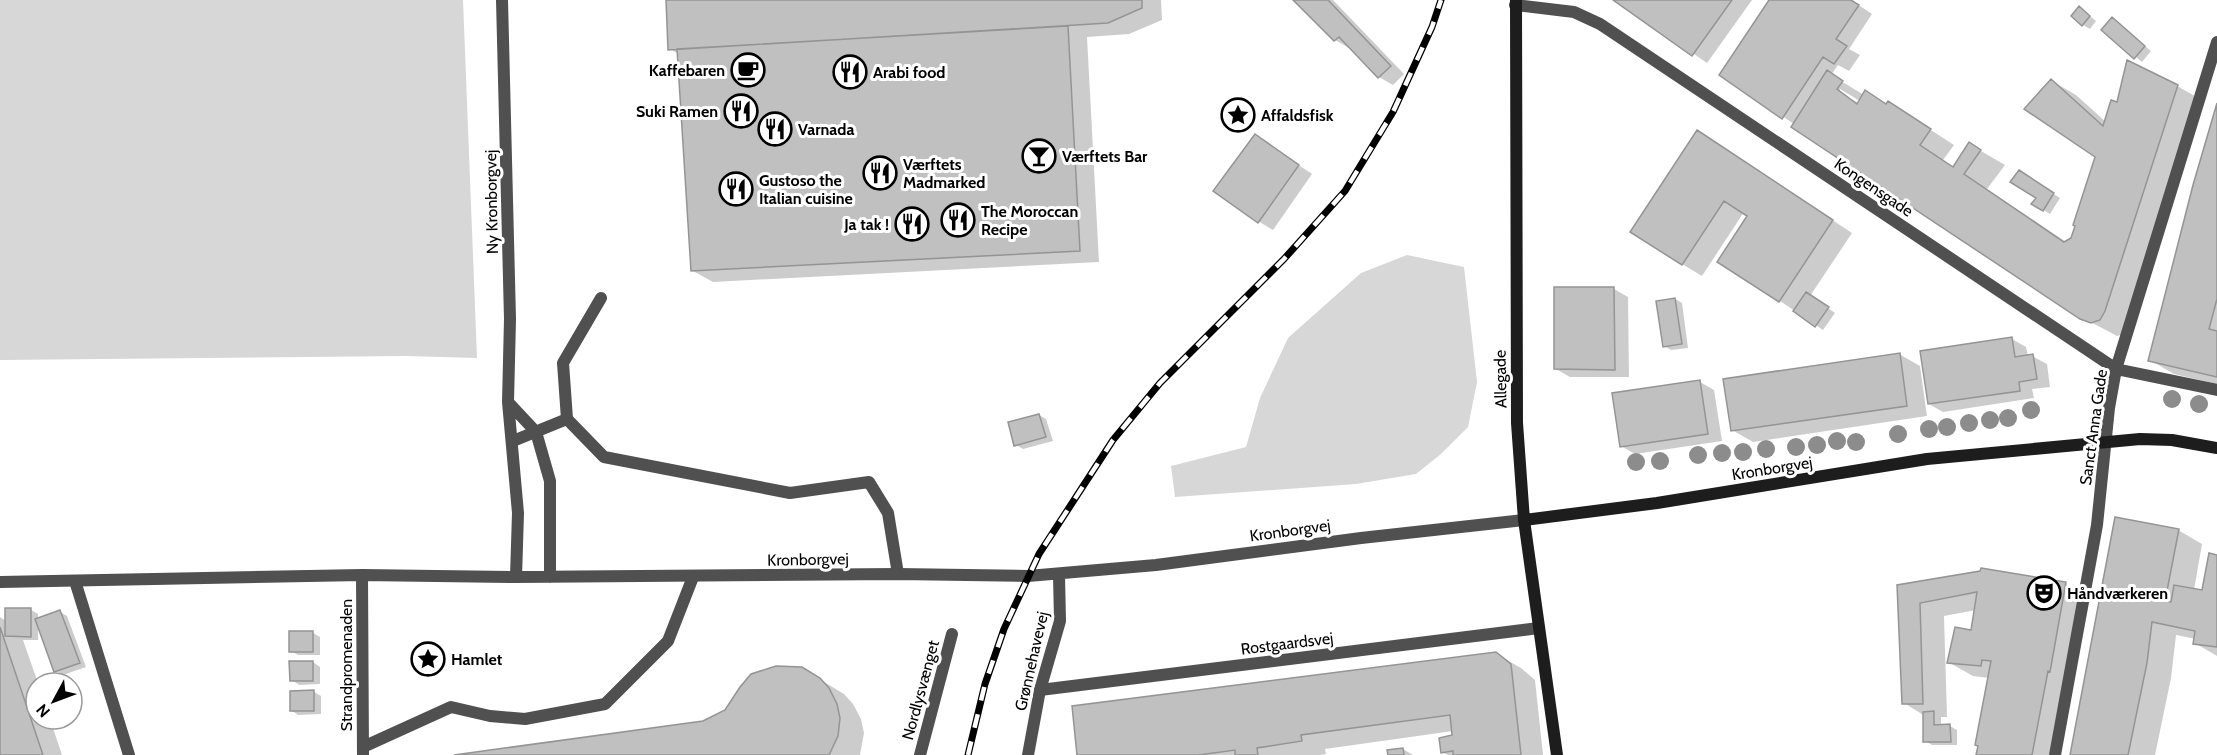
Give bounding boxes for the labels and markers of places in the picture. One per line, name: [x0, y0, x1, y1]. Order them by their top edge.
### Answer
cafe icon: Kaffebaren: [730, 52, 766, 88]
restaurant icon: Arabi food: [832, 54, 868, 90]
place label: Kaffebaren: [649, 61, 725, 80]
place label: Arabi food: [873, 63, 945, 82]
restaurant icon: Suki Ramen: [723, 93, 759, 129]
place icon: Affaldsfisk: [1220, 97, 1256, 133]
place label: Suki Ramen: [636, 102, 718, 121]
place label: Affaldsfisk: [1261, 106, 1334, 125]
restaurant icon: Varnada: [757, 111, 793, 147]
place label: Varnada: [798, 120, 854, 139]
bar icon: Værftets Bar: [1021, 138, 1057, 174]
place label: Værftets Bar: [1062, 147, 1148, 166]
restaurant icon: Værftets Madmarked: [862, 155, 898, 191]
place label: Værftets Madmarked: [903, 155, 985, 192]
restaurant icon: Gustoso the Italian cuisine: [718, 171, 754, 207]
place label: Gustoso the Italian cuisine: [759, 171, 853, 208]
restaurant icon: The Moroccan Recipe: [940, 202, 976, 238]
place label: The Moroccan Recipe: [981, 202, 1078, 239]
restaurant icon: Ja tak !: [894, 206, 930, 242]
place label: Ja tak !: [843, 215, 889, 234]
theatre icon: Håndværkeren: [2026, 575, 2062, 611]
place label: Håndværkeren: [2067, 584, 2168, 603]
place icon: Hamlet: [410, 641, 446, 677]
place label: Hamlet: [451, 650, 503, 669]

